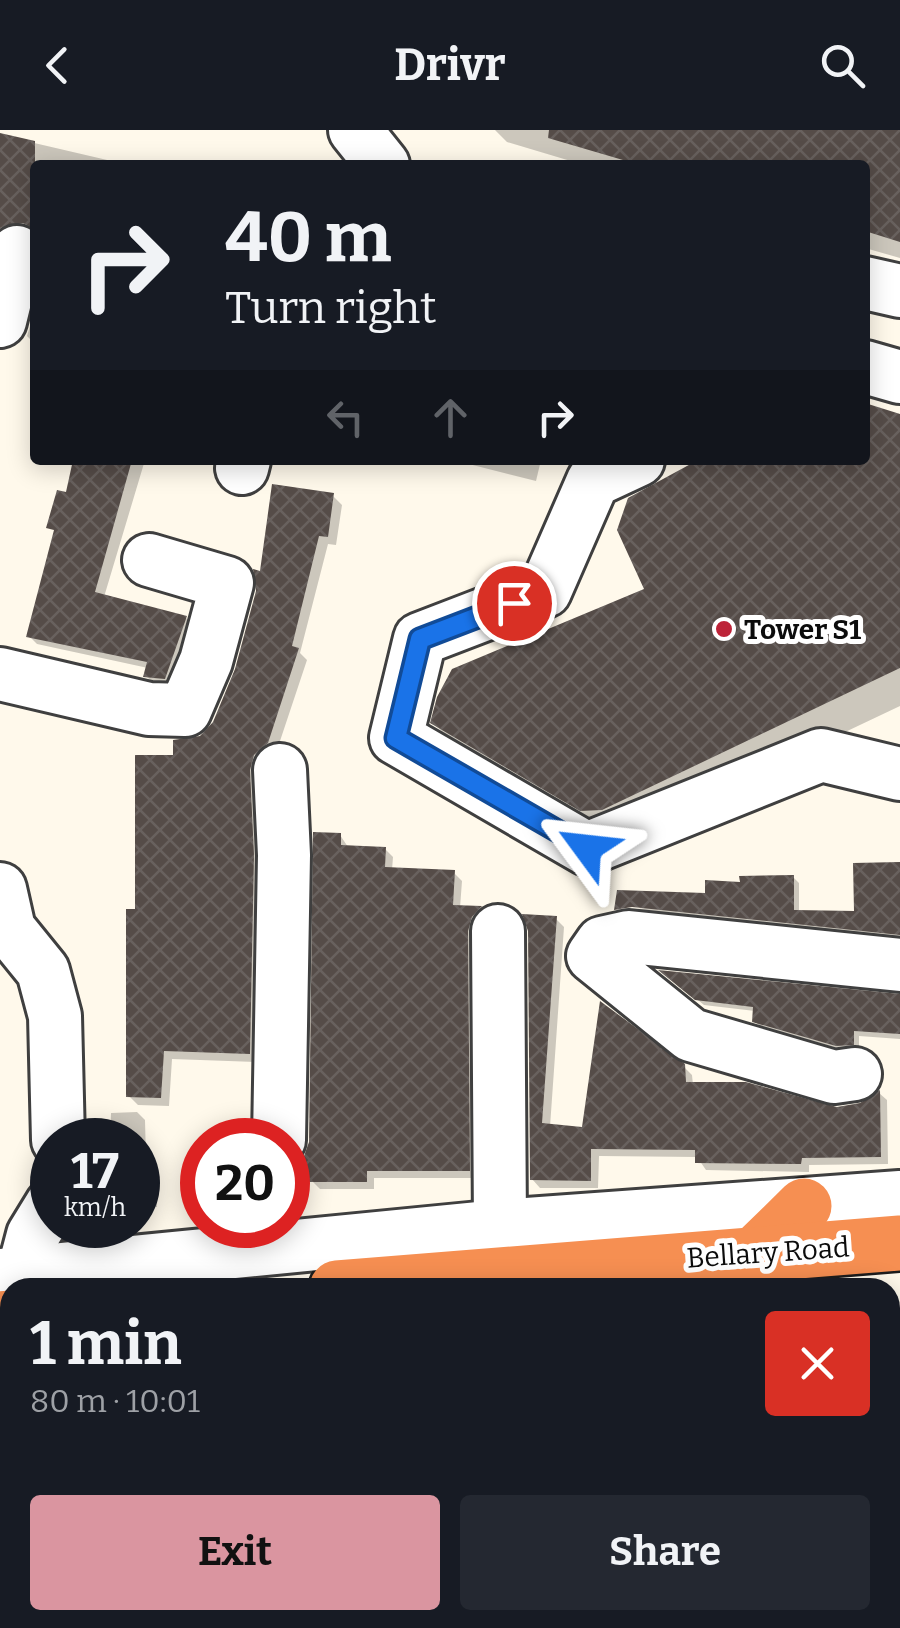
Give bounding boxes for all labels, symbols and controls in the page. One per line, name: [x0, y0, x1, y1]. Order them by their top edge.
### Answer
icon: back: [30, 38, 85, 93]
text: Drivr: [394, 38, 506, 92]
icon: search: [815, 38, 870, 93]
text: 40 m: [225, 196, 391, 280]
icon: right: [60, 200, 190, 330]
text: Turn right: [225, 281, 437, 335]
icon: left: [318, 390, 373, 445]
icon: ahead: [423, 390, 478, 445]
icon: right: [528, 390, 583, 445]
pin: [472, 561, 557, 646]
icon: arrive: [487, 576, 542, 631]
place label: Tower S1: [744, 613, 861, 646]
marker: Tower S1: [713, 618, 735, 640]
position arrow: [535, 796, 639, 900]
speed limit sign: 20: [180, 1118, 310, 1248]
text: 17: [71, 1141, 119, 1201]
text: km/h: [64, 1193, 126, 1223]
street label: Bellary Road: [686, 1230, 851, 1275]
text: 1 min: [30, 1308, 182, 1380]
button: close: [765, 1311, 870, 1416]
text: 80 m · 10:01: [30, 1382, 200, 1420]
button: Exit: [30, 1495, 440, 1610]
button: Share: [460, 1495, 870, 1610]

